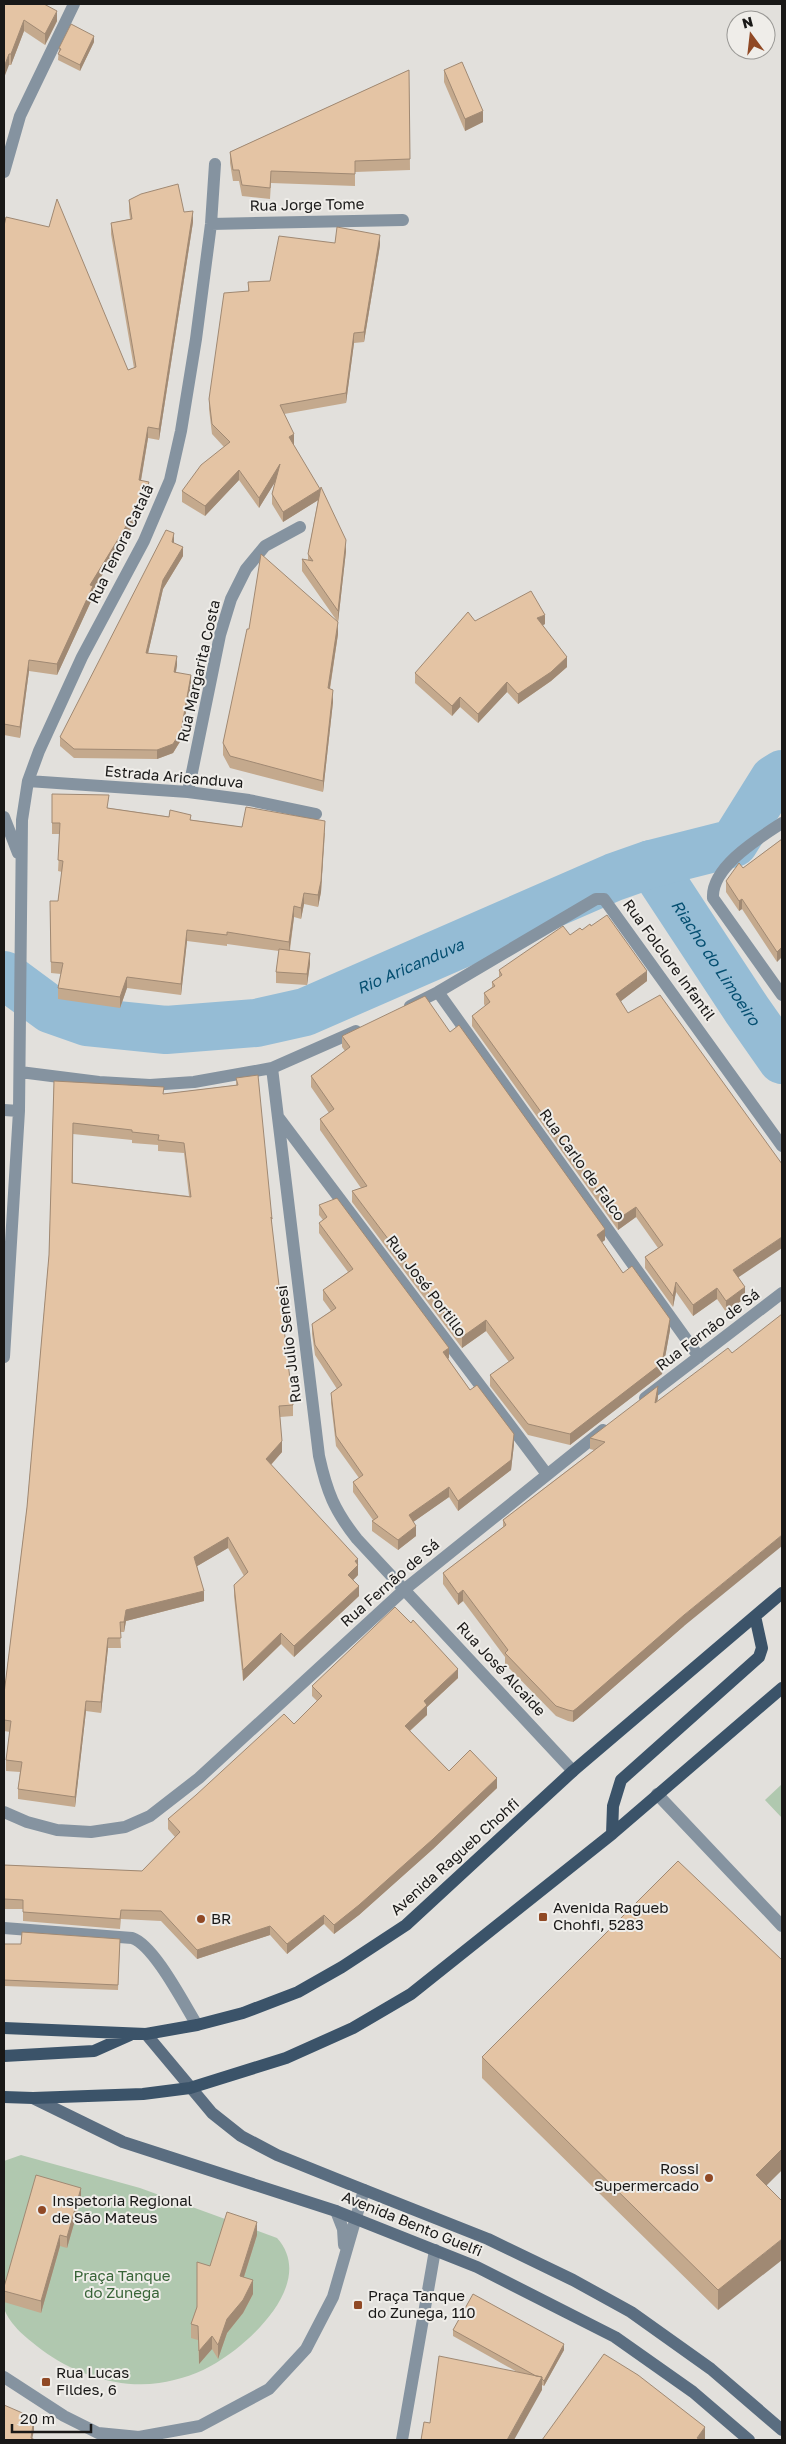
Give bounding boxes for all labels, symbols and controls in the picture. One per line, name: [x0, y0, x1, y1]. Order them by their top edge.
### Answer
north arrow: [726, 10, 776, 60]
text: N: [740, 12, 755, 32]
street label: Rua Jorge Tome: [249, 194, 365, 214]
street label: Rua Tenora Catalã: [83, 481, 157, 606]
street label: Rua Margarita Costa: [173, 598, 223, 744]
street label: Estrada Aricanduva: [104, 761, 244, 791]
street label: Rua Folclore Infantil: [620, 895, 720, 1024]
water label: Riacho do Limoeiro: [667, 896, 765, 1030]
water label: Rio Aricanduva: [353, 934, 468, 998]
street label: Rua Carlo de Falco: [536, 1105, 629, 1224]
street label: Rua José Portillo: [383, 1231, 471, 1340]
street label: Rua Julio Senesi: [272, 1284, 304, 1404]
street label: Rua Fernão de Sá: [652, 1284, 763, 1374]
street label: Rua Fernão de Sá: [336, 1535, 442, 1630]
street label: Rua José Alcaide: [454, 1618, 550, 1719]
street label: Avenida Ragueb Chohfi: [387, 1794, 522, 1919]
place label: Avenida Ragueb Chohfi, 5283: [553, 1898, 668, 1933]
place label: BR: [211, 1909, 231, 1927]
marker: Avenida Ragueb Chohfi, 5283: [537, 1911, 549, 1923]
marker: BR: [195, 1913, 207, 1925]
place label: Rossi Supermercado: [594, 2159, 699, 2194]
marker: Rossi Supermercado: [703, 2172, 715, 2184]
street label: Avenida Bento Guelfi: [340, 2187, 485, 2259]
place label: Inspetoria Regional de São Mateus: [52, 2191, 193, 2226]
marker: Inspetoria Regional de São Mateus: [36, 2204, 48, 2216]
park label: Praça Tanque do Zunega: [73, 2266, 171, 2301]
place label: Praça Tanque do Zunega, 110: [368, 2286, 475, 2321]
marker: Praça Tanque do Zunega, 110: [352, 2299, 364, 2311]
place label: Rua Lucas Fildes, 6: [56, 2363, 129, 2398]
marker: Rua Lucas Fildes, 6: [40, 2376, 52, 2388]
scale bar: [12, 2402, 91, 2434]
text: 20 m: [20, 2409, 55, 2427]

